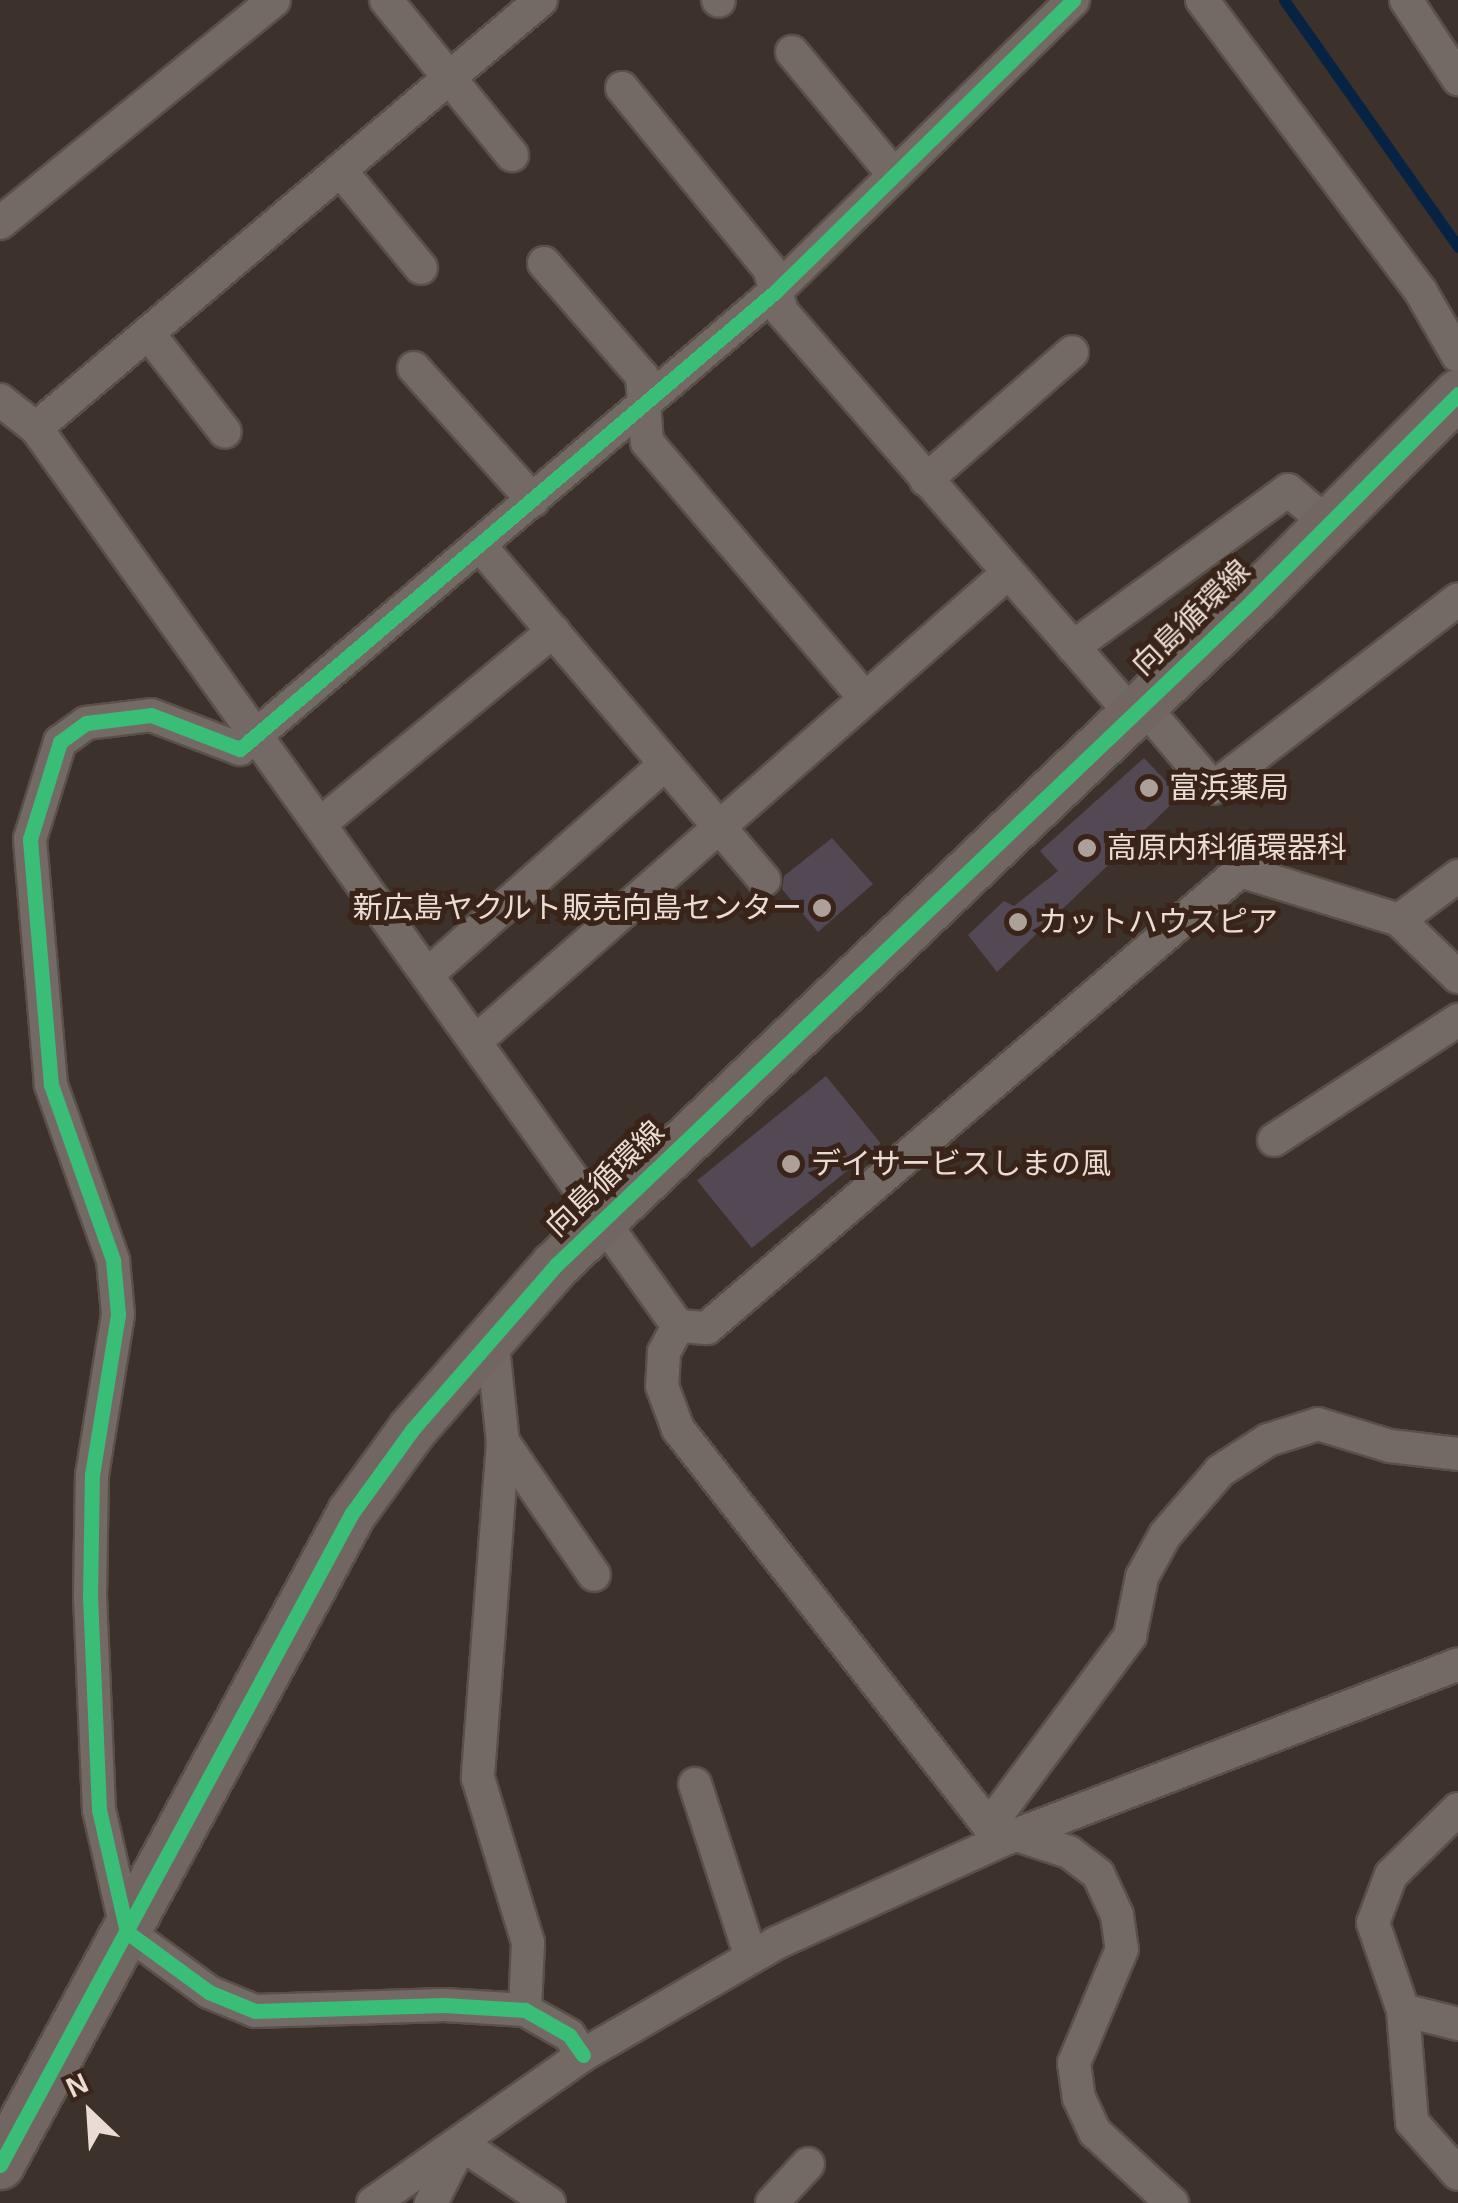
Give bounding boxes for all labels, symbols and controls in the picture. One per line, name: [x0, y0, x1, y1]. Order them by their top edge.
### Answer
street label: 向島循環線: [1125, 553, 1257, 683]
place label: 富浜薬局: [1169, 770, 1289, 806]
marker: 富浜薬局: [1138, 777, 1160, 799]
place label: 高原内科循環器科: [1107, 830, 1347, 866]
marker: 高原内科循環器科: [1076, 837, 1098, 859]
place label: 新広島ヤクルト販売向島センター: [352, 890, 802, 926]
marker: 新広島ヤクルト販売向島センター: [811, 897, 833, 919]
place label: カットハウスピア: [1038, 904, 1278, 940]
marker: カットハウスピア: [1007, 911, 1029, 933]
street label: 向島循環線: [539, 1114, 671, 1244]
place label: デイサービスしまの風: [811, 1146, 1111, 1182]
marker: デイサービスしまの風: [780, 1153, 802, 1175]
north arrow: [40, 2063, 140, 2163]
text: N: [61, 2067, 93, 2104]

